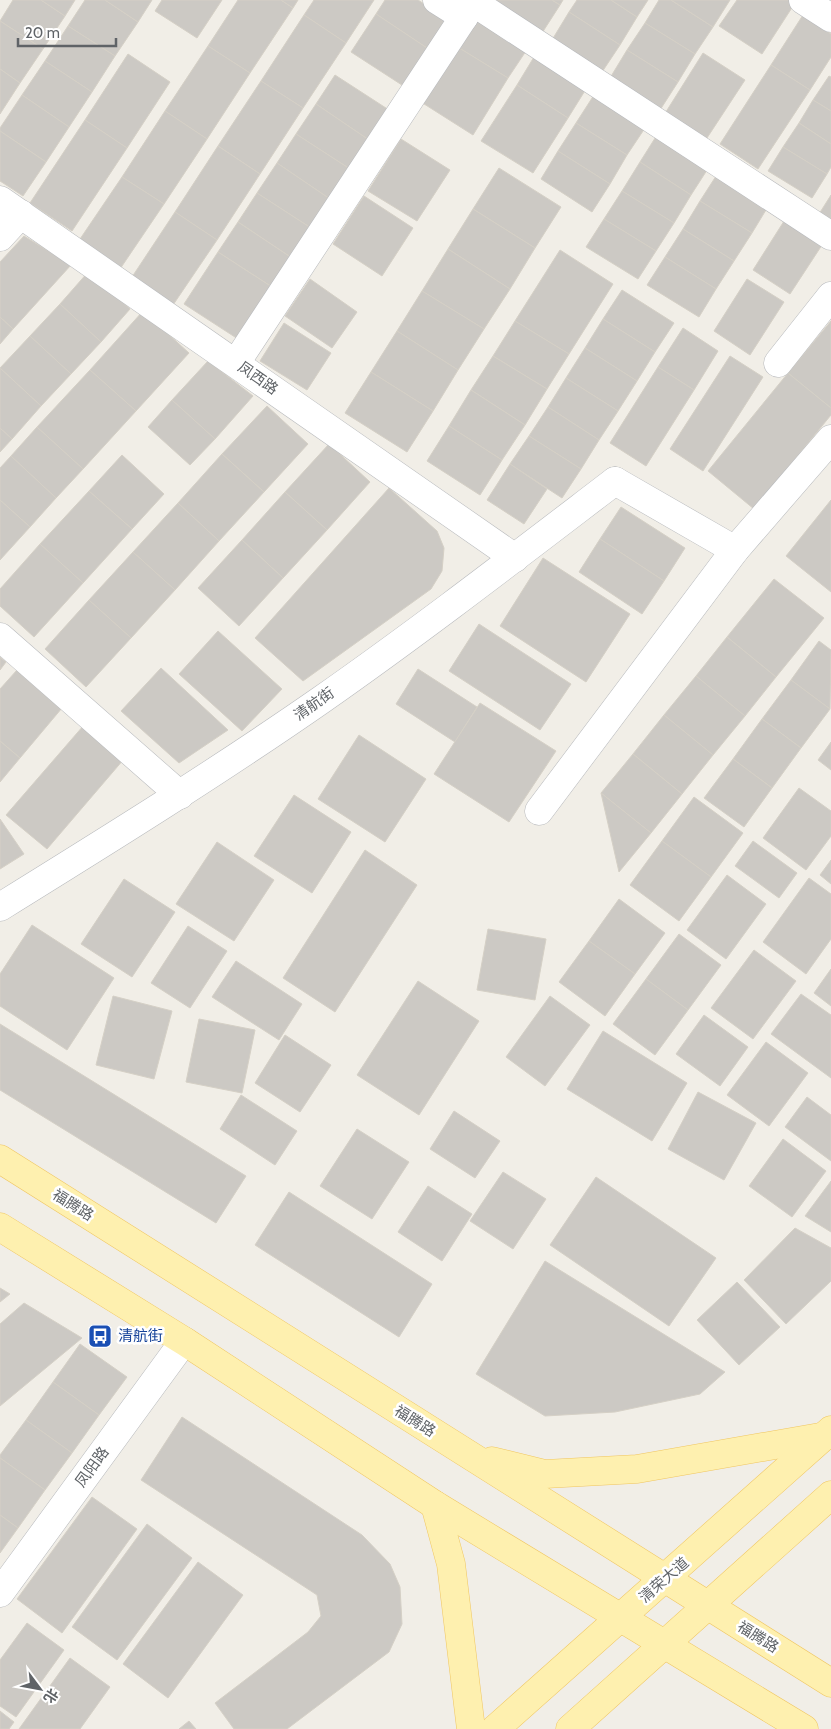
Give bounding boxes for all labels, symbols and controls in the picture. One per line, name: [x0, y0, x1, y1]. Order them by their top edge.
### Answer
scale bar: [18, 15, 115, 47]
text: 20 m: [25, 24, 60, 42]
street label: 凤西路: [234, 358, 282, 398]
street label: 清航街: [290, 684, 338, 724]
street label: 福腾路: [49, 1185, 97, 1225]
bus stop icon: 清航街: [87, 1323, 113, 1349]
place label: 清航街: [118, 1327, 163, 1345]
street label: 福腾路: [391, 1401, 439, 1441]
street label: 凤阳路: [71, 1444, 113, 1490]
street label: 清荣大道: [635, 1554, 693, 1606]
street label: 福腾路: [734, 1617, 782, 1657]
north arrow: [15, 1664, 65, 1714]
text: 北: [40, 1685, 62, 1707]

